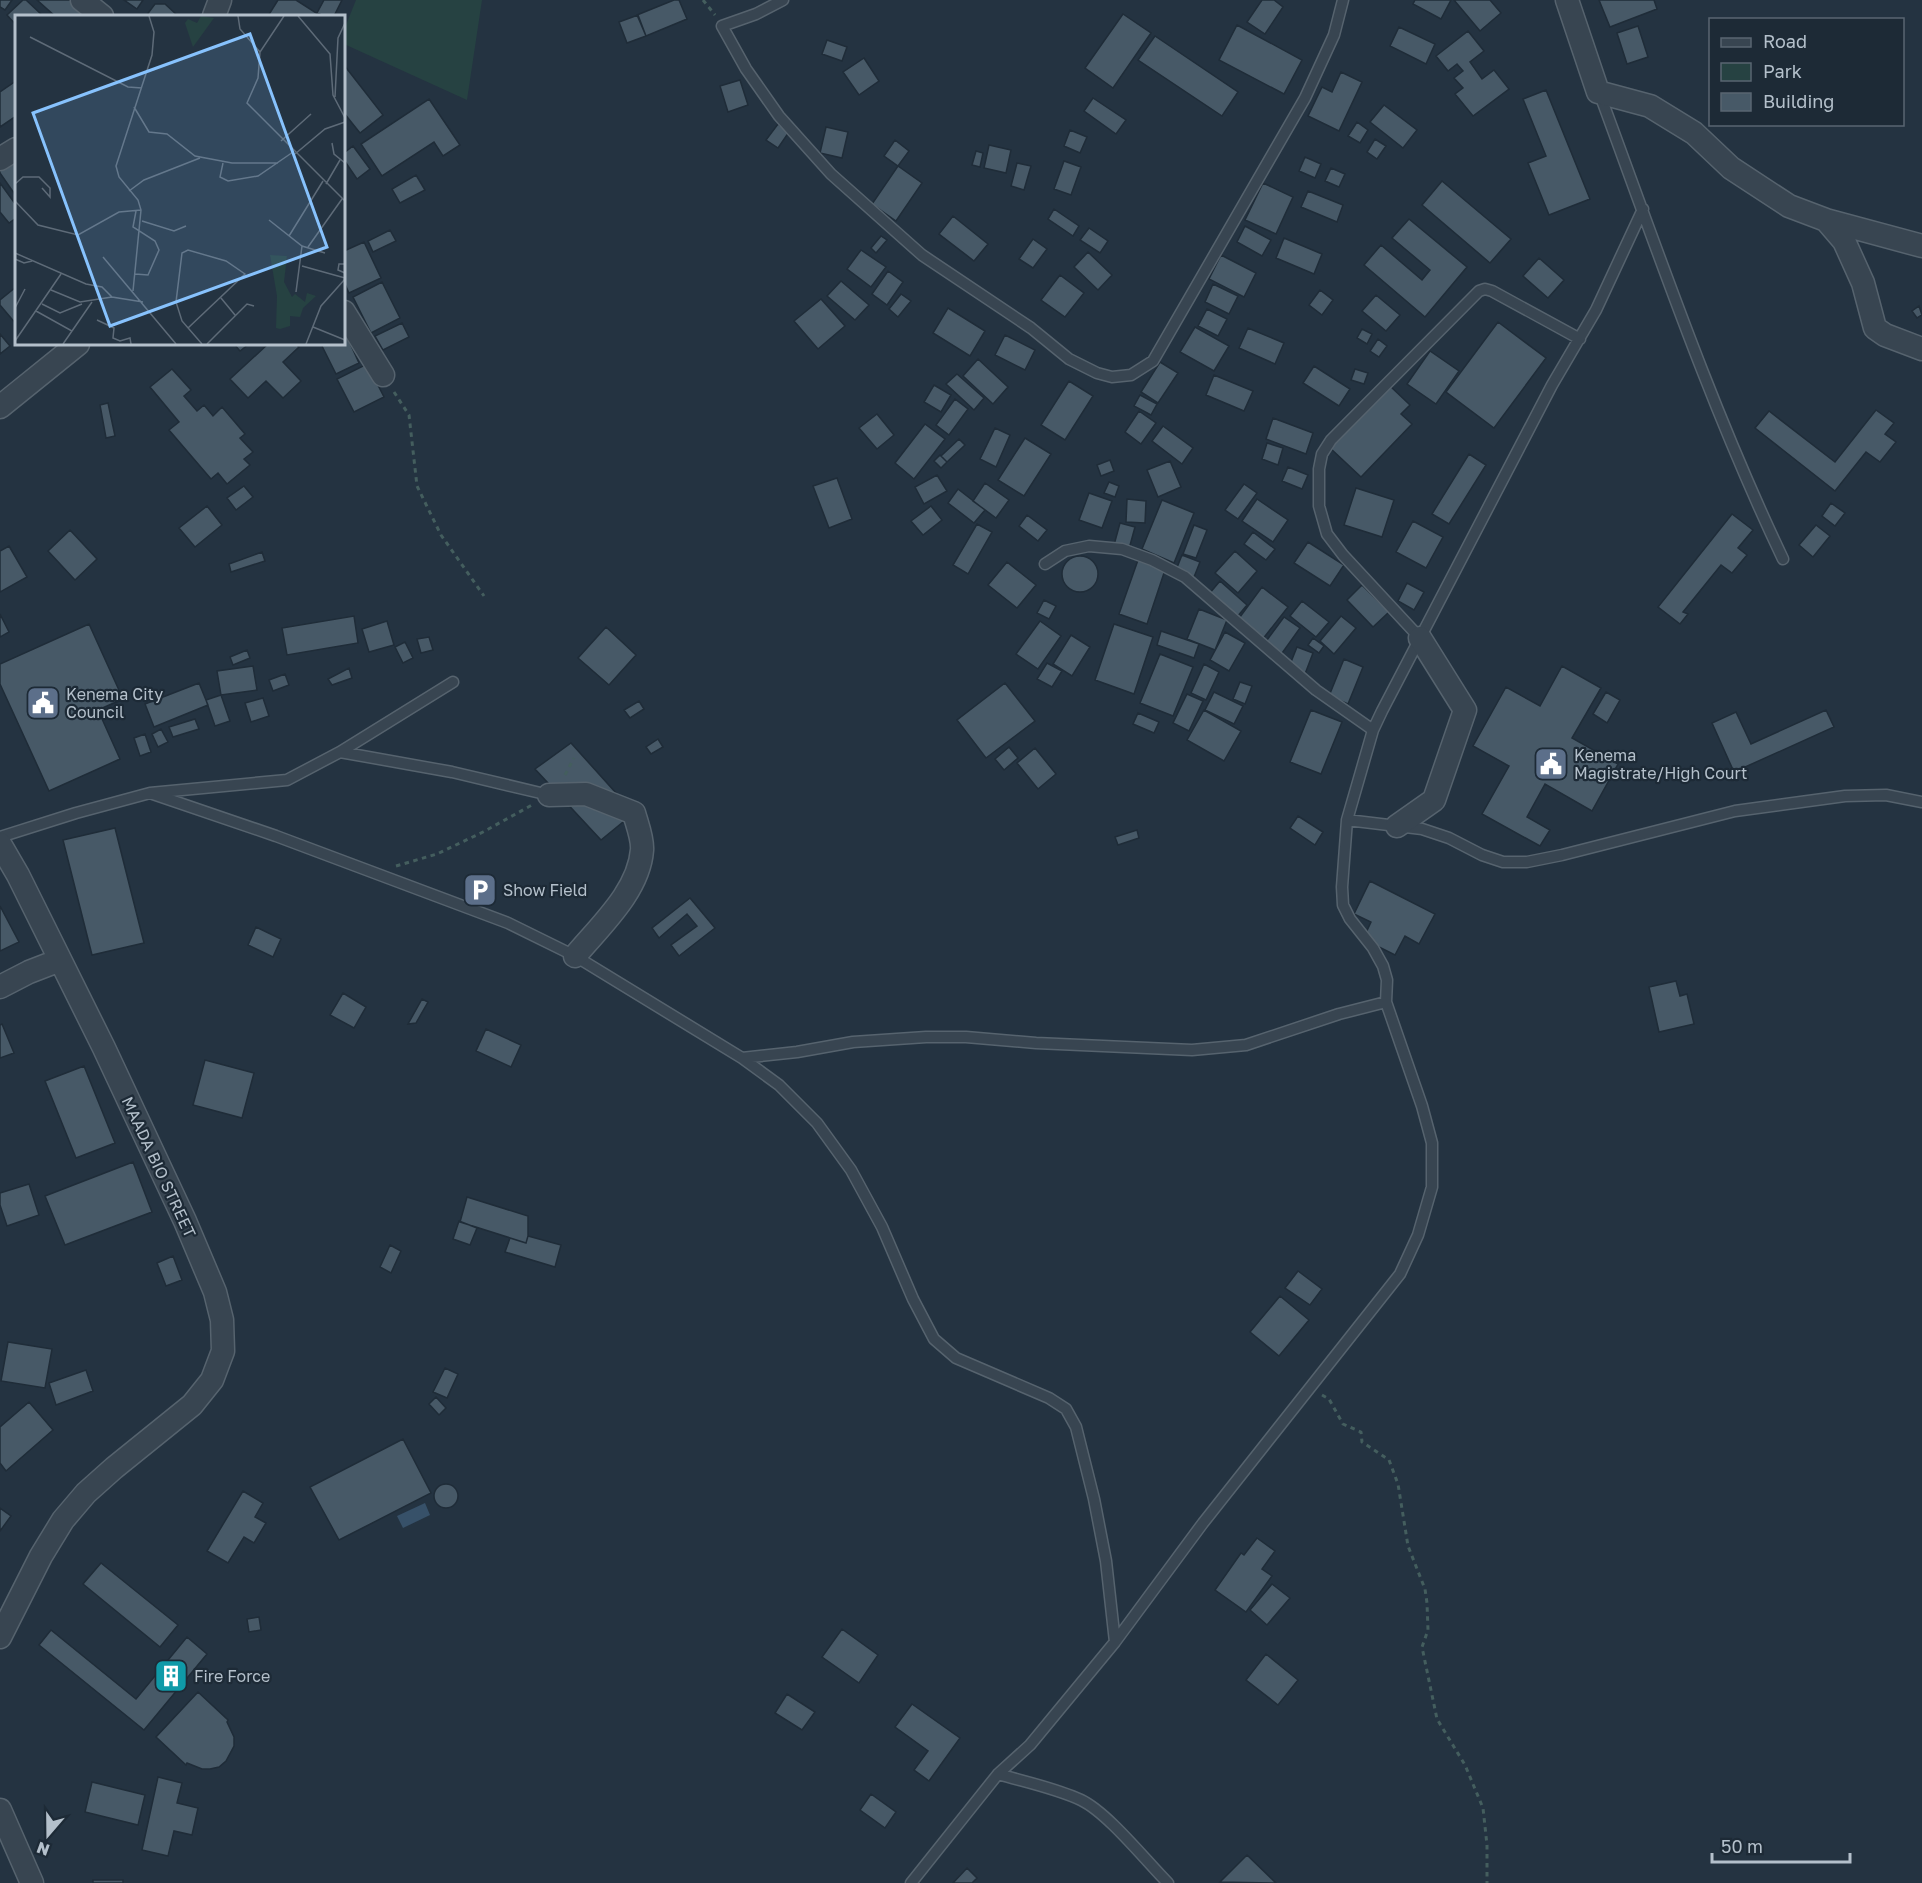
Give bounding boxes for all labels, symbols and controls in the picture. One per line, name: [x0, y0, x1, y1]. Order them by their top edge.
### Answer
inset map: [15, 15, 345, 345]
legend: [1709, 18, 1904, 126]
text: Road: [1763, 30, 1807, 52]
text: Park: [1763, 60, 1802, 82]
text: Building: [1763, 90, 1834, 112]
place label: Kenema City Council: [66, 684, 163, 722]
public building icon: Kenema City Council: [25, 685, 61, 721]
place label: Kenema Magistrate/High Court: [1574, 745, 1747, 783]
public building icon: Kenema Magistrate/High Court: [1533, 746, 1569, 782]
parking icon: Show Field: [462, 872, 498, 908]
place label: Show Field: [503, 880, 587, 900]
street label: MAADA BIO STREET: [118, 1093, 200, 1241]
building icon: Fire Force: [153, 1658, 189, 1694]
place label: Fire Force: [194, 1666, 270, 1686]
north arrow: [18, 1805, 78, 1865]
scale bar: [1712, 1826, 1850, 1864]
text: 50 m: [1721, 1835, 1763, 1857]
text: N: [34, 1838, 52, 1861]

